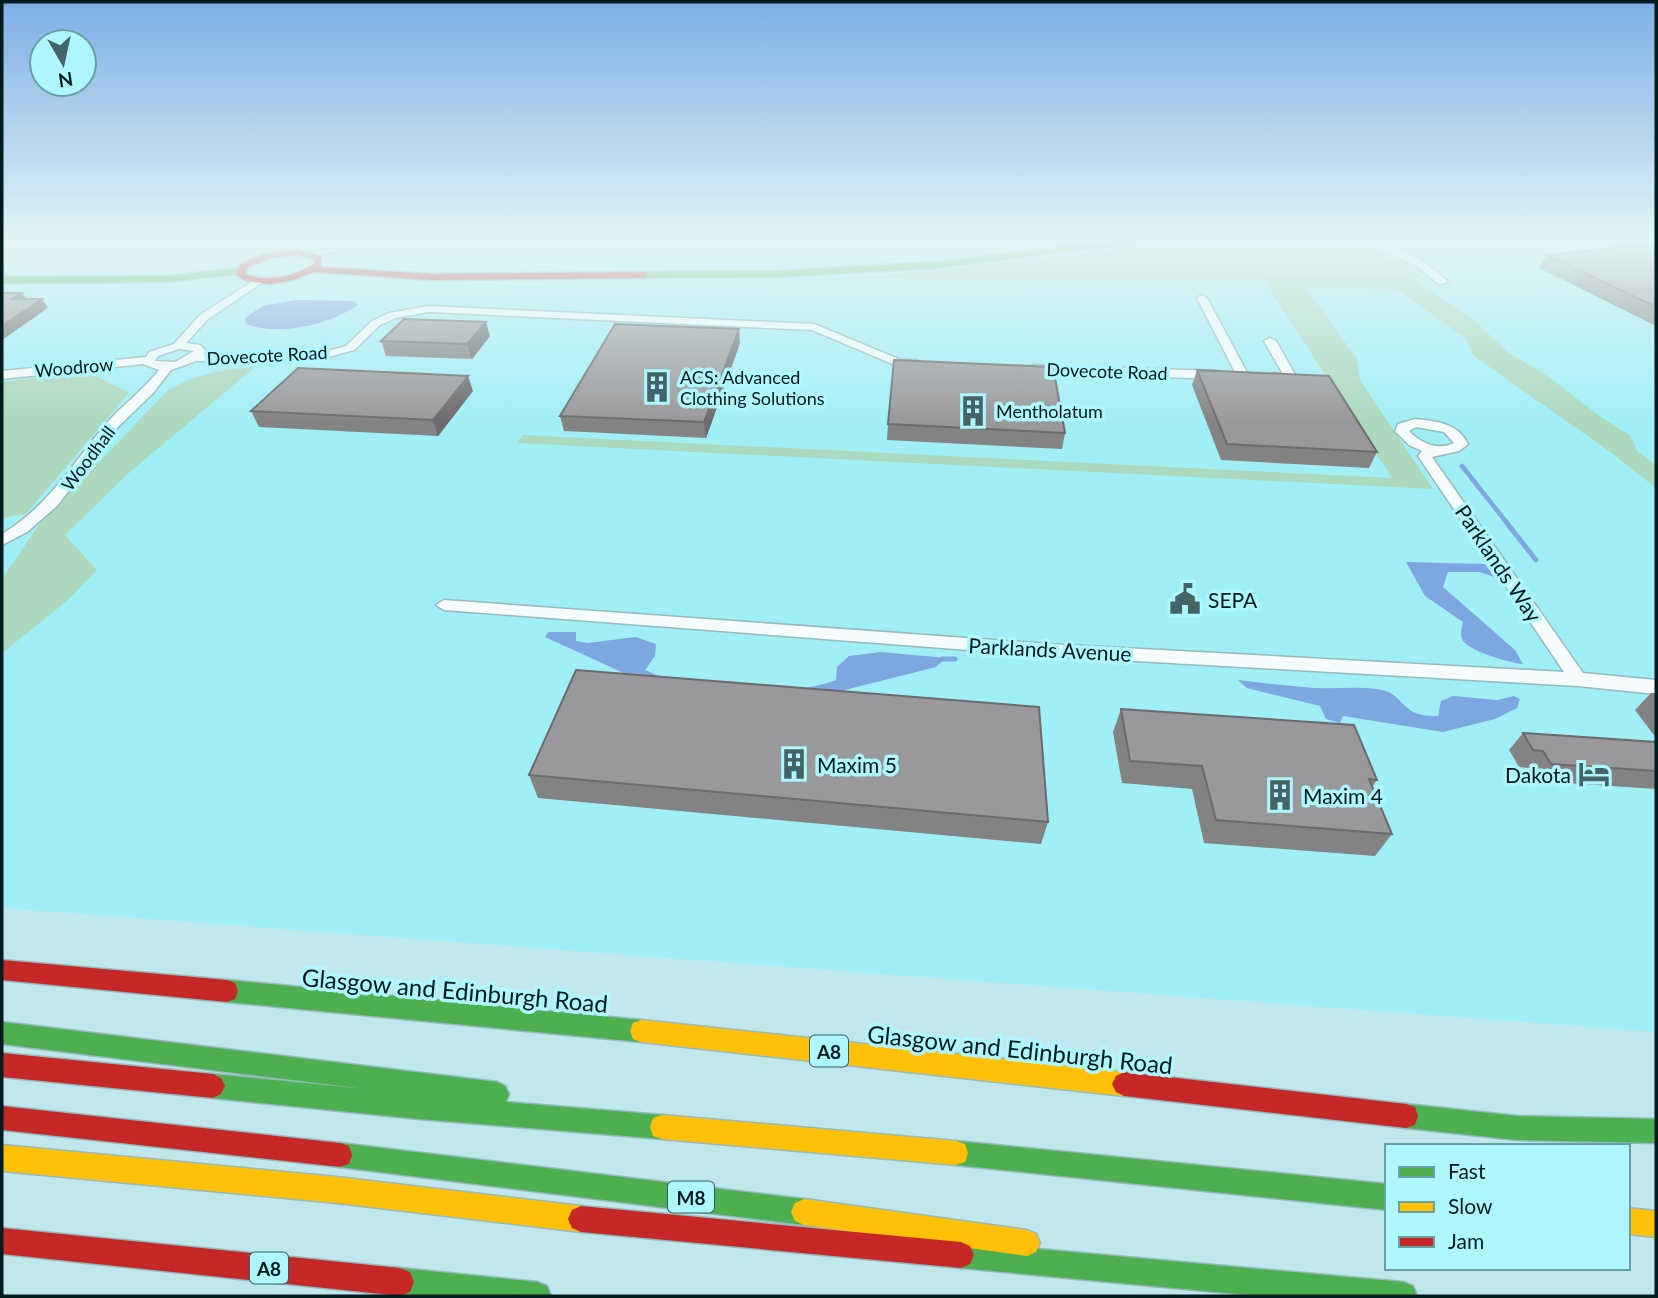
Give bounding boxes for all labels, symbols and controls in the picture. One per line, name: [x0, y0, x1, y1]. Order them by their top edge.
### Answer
north arrow: [28, 28, 98, 98]
text: N: [57, 68, 75, 93]
street label: Dovecote Road: [206, 341, 328, 369]
street label: Woodrow: [34, 353, 114, 381]
street label: Dovecote Road: [1046, 358, 1168, 384]
place label: ACS: Advanced Clothing Solutions: [680, 366, 825, 409]
building icon: ACS: Advanced Clothing Solutions: [640, 370, 674, 404]
building icon: Mentholatum: [956, 394, 990, 428]
place label: Mentholatum: [996, 400, 1103, 422]
street label: Woodhall: [56, 421, 120, 495]
street label: Parklands Way: [1451, 500, 1547, 626]
public building icon: SEPA: [1168, 582, 1202, 616]
place label: SEPA: [1208, 587, 1258, 612]
street label: Parklands Avenue: [968, 632, 1132, 666]
building icon: Maxim 5: [777, 747, 811, 781]
place label: Maxim 5: [817, 752, 897, 777]
hotel icon: Dakota: [1577, 757, 1611, 791]
place label: Dakota: [1505, 762, 1571, 787]
building icon: Maxim 4: [1263, 778, 1297, 812]
place label: Maxim 4: [1303, 783, 1383, 808]
street label: Glasgow and Edinburgh Road: [301, 962, 609, 1018]
street label: Glasgow and Edinburgh Road: [866, 1019, 1174, 1079]
road number: A8: [810, 1036, 848, 1066]
legend: [1385, 1144, 1630, 1270]
text: Fast: [1448, 1158, 1486, 1183]
road number: M8: [668, 1182, 714, 1212]
text: Slow: [1448, 1193, 1493, 1218]
text: Jam: [1448, 1228, 1484, 1253]
road number: A8: [250, 1252, 288, 1284]

